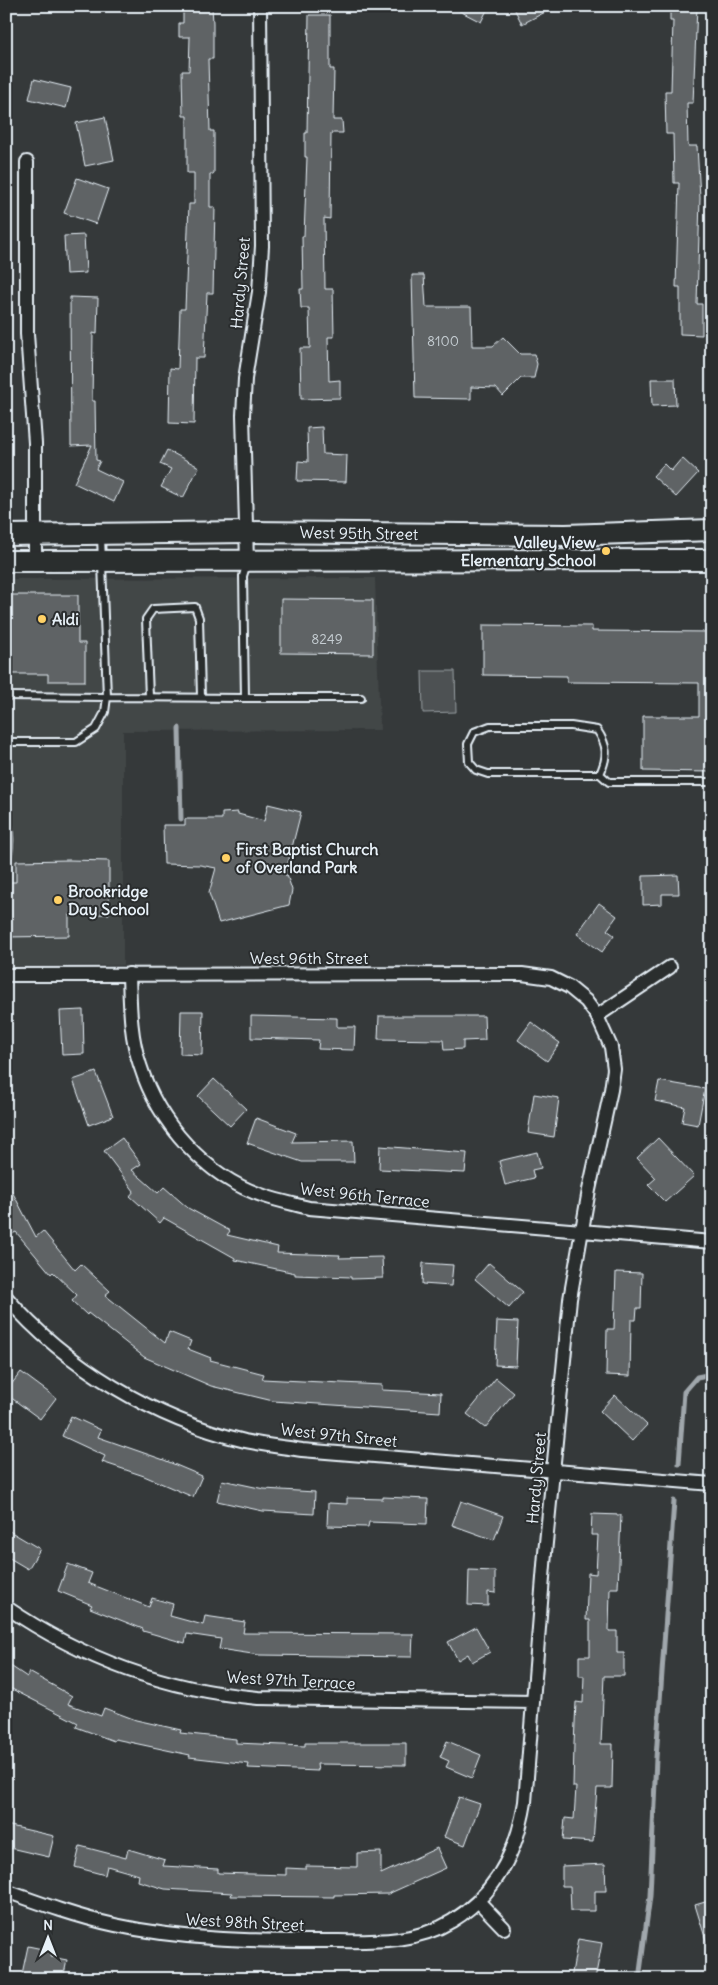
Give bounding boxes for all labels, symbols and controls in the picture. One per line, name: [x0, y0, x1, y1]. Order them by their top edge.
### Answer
street label: Hardy Street: [226, 236, 254, 330]
house number: 8100: [427, 332, 459, 350]
street label: West 95th Street: [300, 522, 419, 544]
place label: Valley View Elementary School: [461, 532, 596, 571]
marker: Valley View Elementary School: [600, 545, 612, 557]
place label: Aldi: [52, 609, 79, 629]
marker: Aldi: [36, 613, 48, 625]
house number: 8249: [311, 630, 343, 648]
place label: First Baptist Church of Overland Park: [236, 839, 379, 877]
marker: First Baptist Church of Overland Park: [220, 852, 232, 864]
place label: Brookridge Day School: [68, 881, 149, 920]
marker: Brookridge Day School: [52, 894, 64, 906]
street label: West 96th Street: [250, 948, 369, 968]
street label: West 96th Terrace: [299, 1178, 431, 1212]
street label: West 97th Street: [280, 1419, 399, 1451]
street label: Hardy Street: [522, 1431, 550, 1525]
street label: West 97th Terrace: [226, 1667, 356, 1693]
street label: West 98th Street: [185, 1909, 305, 1935]
north arrow: [22, 1912, 72, 1962]
text: N: [43, 1916, 53, 1934]

